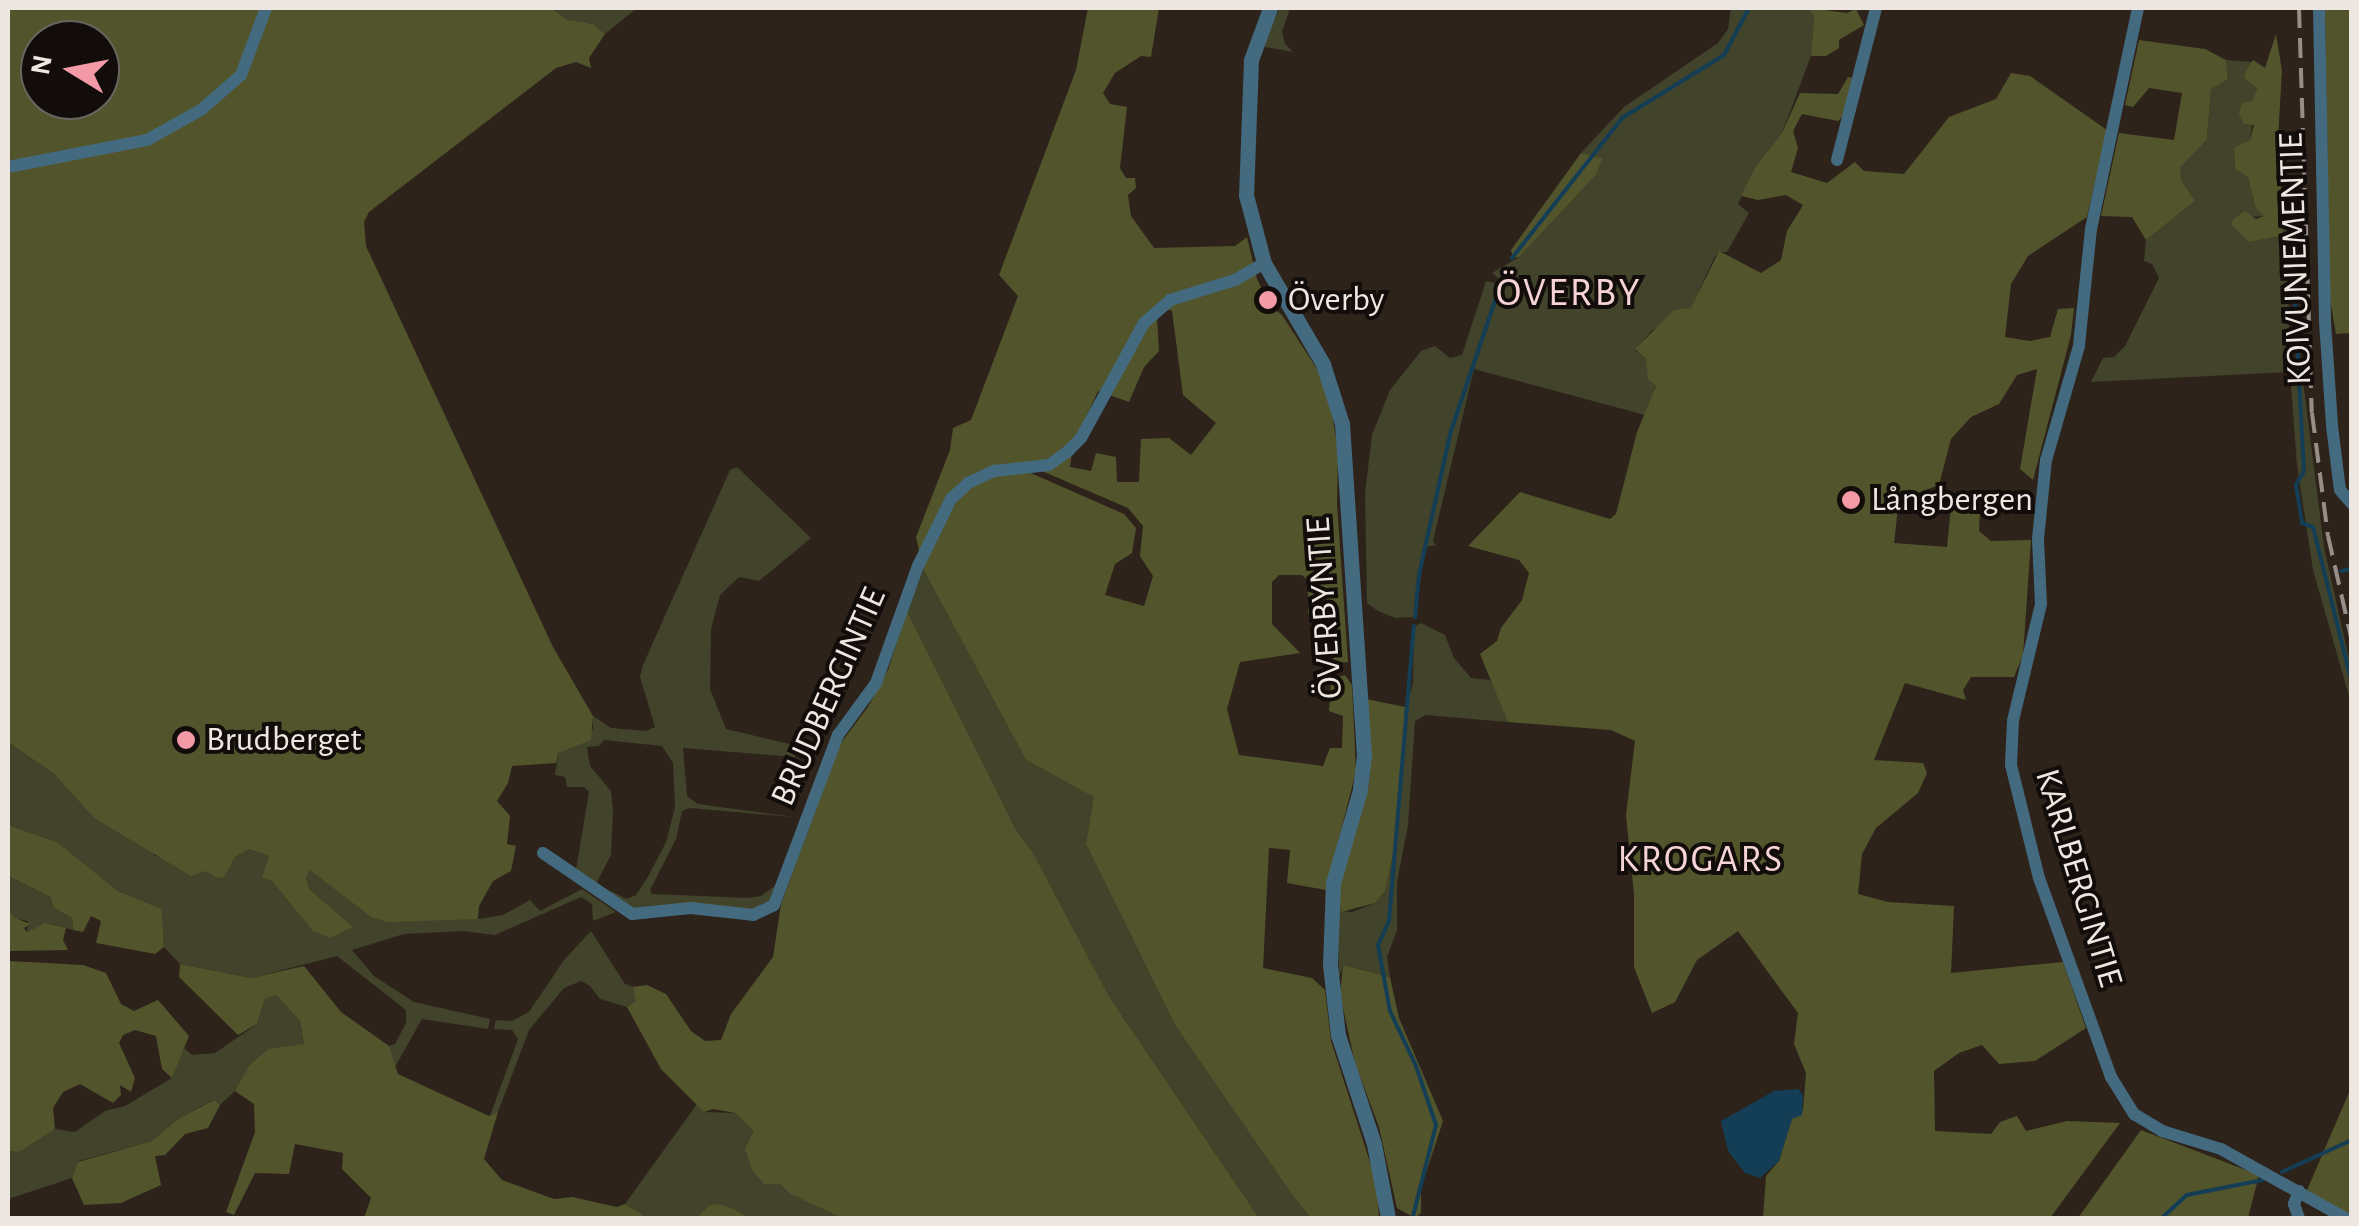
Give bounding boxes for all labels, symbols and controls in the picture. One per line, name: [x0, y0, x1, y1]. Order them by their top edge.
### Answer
north arrow: [20, 20, 120, 120]
text: N: [27, 53, 58, 77]
street label: KOIVUNIEMENTIE: [2271, 132, 2321, 386]
district label: ÖVERBY: [1496, 269, 1642, 317]
place label: Överby: [1288, 279, 1384, 321]
marker: Överby: [1257, 289, 1279, 311]
place label: Långbergen: [1871, 479, 2033, 521]
marker: Långbergen: [1840, 489, 1862, 511]
street label: ÖVERBYNTIE: [1298, 516, 1352, 700]
street label: BRUDBERGINTIE: [762, 582, 896, 812]
place label: Brudberget: [206, 719, 361, 761]
marker: Brudberget: [175, 729, 197, 751]
street label: KARLBERGINTIE: [2025, 764, 2131, 992]
district label: KROGARS: [1618, 838, 1784, 884]

